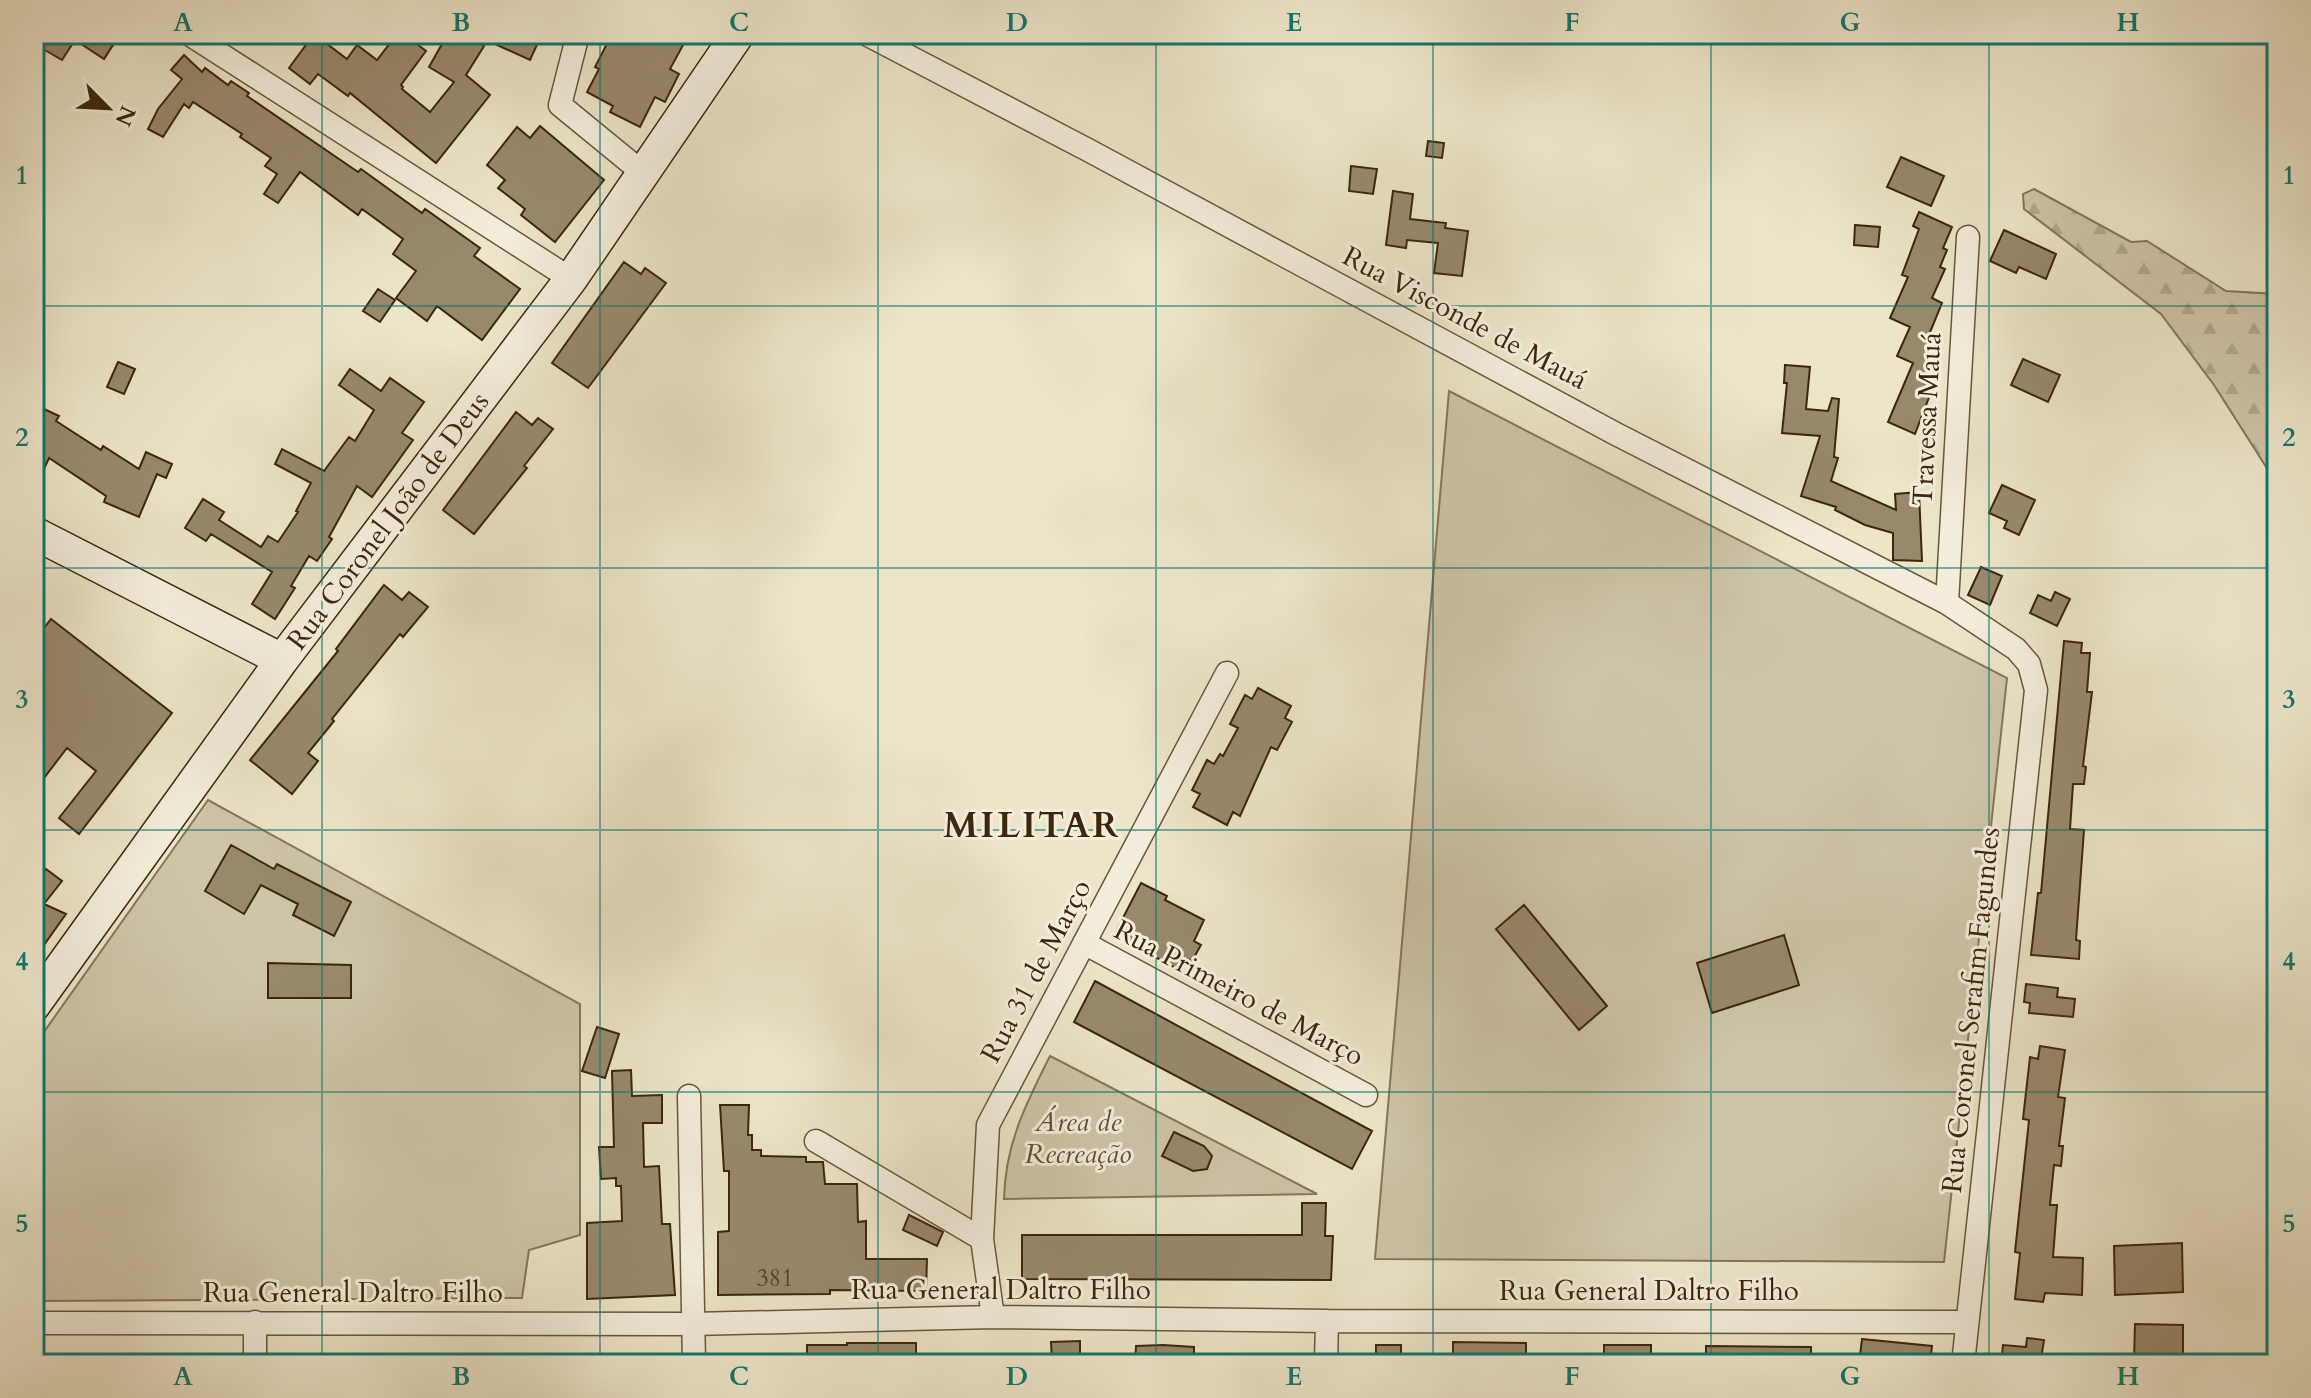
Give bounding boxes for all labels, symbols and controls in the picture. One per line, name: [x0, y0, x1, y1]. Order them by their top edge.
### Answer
text: A: [173, 5, 193, 40]
text: B: [452, 5, 470, 40]
text: C: [729, 5, 749, 40]
text: D: [1006, 5, 1028, 40]
text: E: [1286, 5, 1302, 40]
text: F: [1564, 5, 1580, 40]
text: G: [1839, 5, 1861, 40]
text: H: [2117, 5, 2140, 40]
north arrow: [68, 68, 148, 148]
text: N: [108, 101, 143, 131]
text: 1: [15, 158, 29, 193]
text: 1: [2282, 158, 2296, 193]
street label: Rua Visconde de Mauá: [1336, 237, 1594, 399]
street label: Travessa Mauá: [1903, 331, 1951, 507]
street label: Rua Coronel João de Deus: [278, 384, 498, 658]
text: 2: [15, 420, 29, 455]
text: 2: [2282, 420, 2296, 455]
text: 3: [15, 682, 29, 717]
text: 3: [2282, 682, 2296, 717]
district label: MILITAR: [943, 801, 1121, 850]
street label: Rua Coronel Serafim Fagundes: [1933, 825, 2009, 1195]
street label: Rua 31 de Março: [972, 873, 1100, 1069]
street label: Rua Primeiro de Março: [1107, 911, 1371, 1075]
text: 4: [15, 944, 29, 979]
text: 4: [2282, 944, 2296, 979]
park label: Área de Recreação: [1024, 1103, 1132, 1173]
text: 5: [15, 1206, 29, 1241]
text: 5: [2282, 1206, 2296, 1241]
house number: 381: [757, 1262, 793, 1295]
street label: Rua General Daltro Filho: [851, 1271, 1151, 1309]
street label: Rua General Daltro Filho: [1499, 1272, 1799, 1310]
street label: Rua General Daltro Filho: [203, 1274, 503, 1312]
text: A: [173, 1359, 193, 1394]
text: B: [452, 1359, 470, 1394]
text: C: [729, 1359, 749, 1394]
text: D: [1006, 1359, 1028, 1394]
text: E: [1286, 1359, 1302, 1394]
text: F: [1564, 1359, 1580, 1394]
text: G: [1839, 1359, 1861, 1394]
text: H: [2117, 1359, 2140, 1394]

